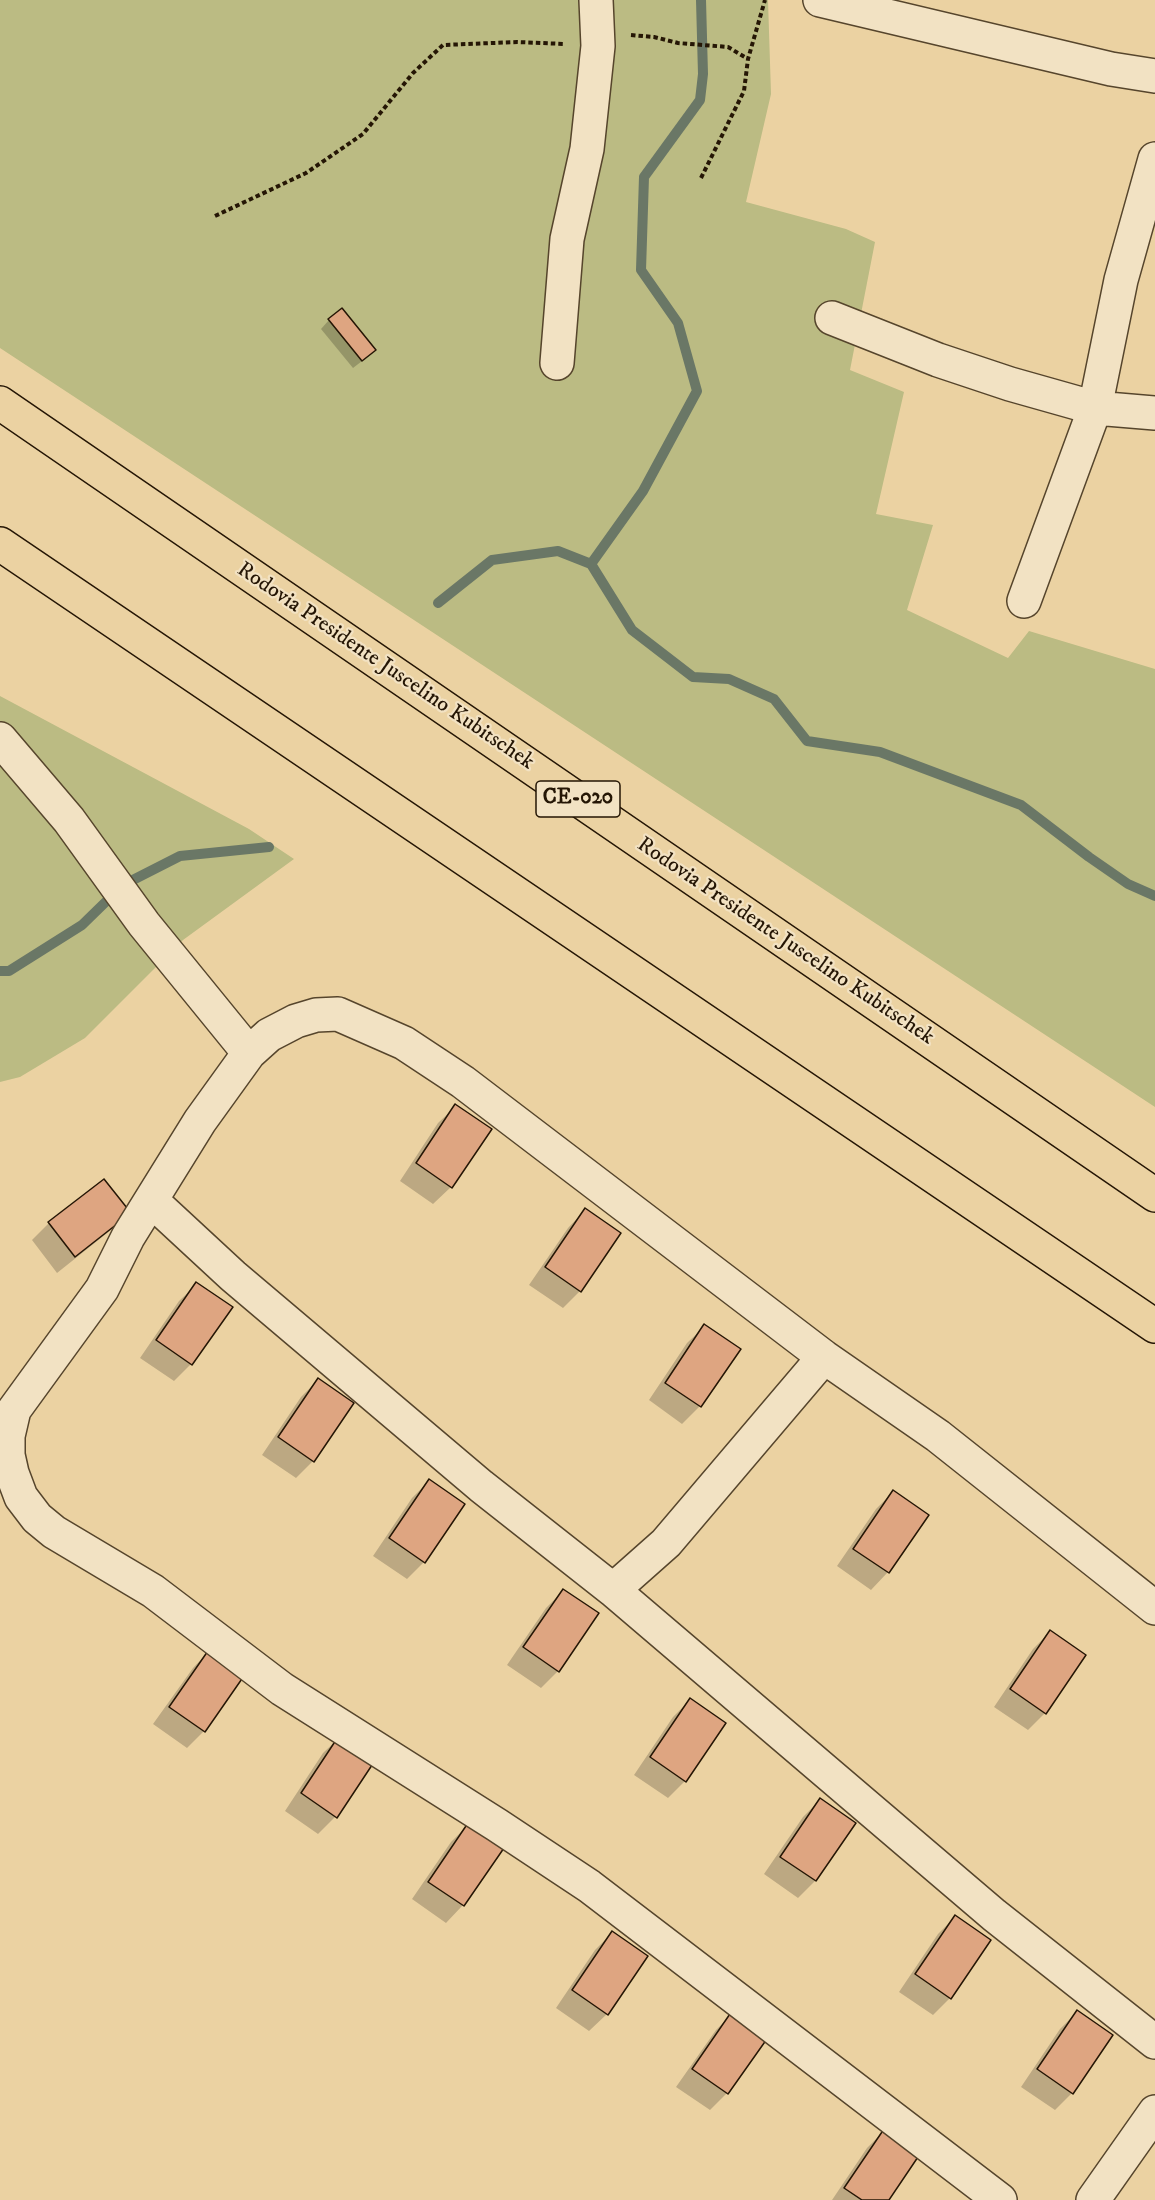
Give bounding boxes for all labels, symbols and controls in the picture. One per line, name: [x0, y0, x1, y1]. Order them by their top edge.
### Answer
street label: Rodovia Presidente Juscelino Kubitschek: [231, 557, 539, 777]
road number: CE-020: [536, 781, 620, 817]
street label: Rodovia Presidente Juscelino Kubitschek: [631, 832, 939, 1052]

